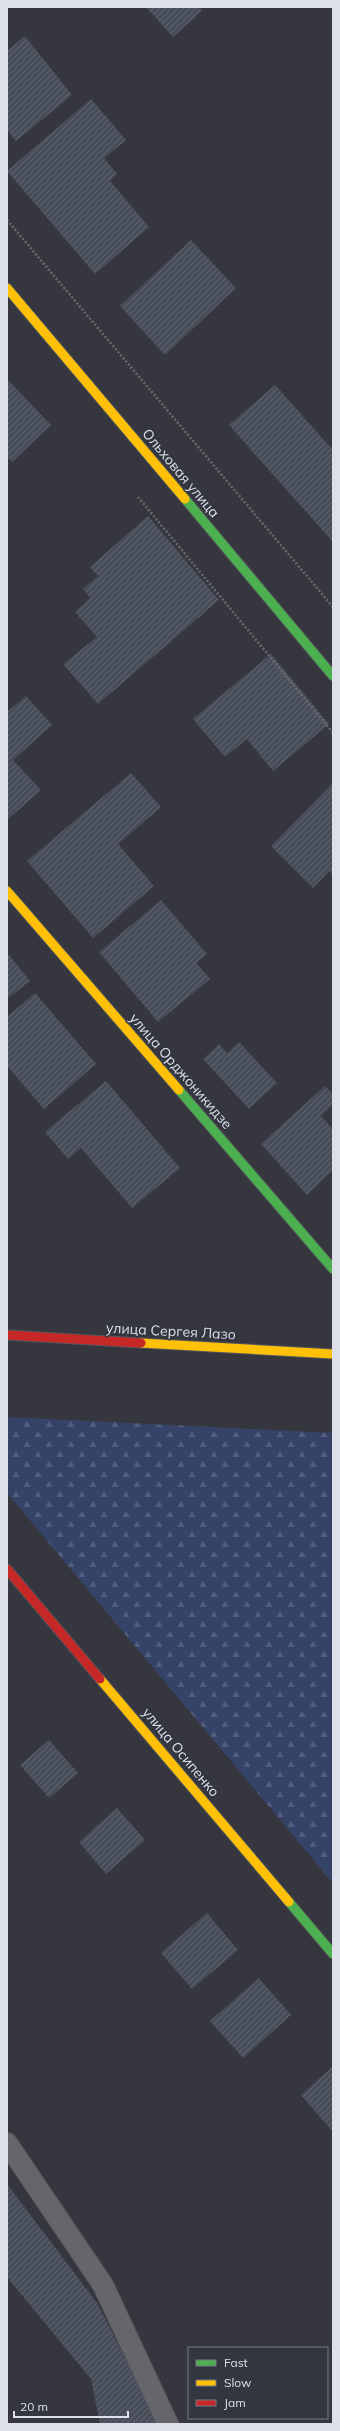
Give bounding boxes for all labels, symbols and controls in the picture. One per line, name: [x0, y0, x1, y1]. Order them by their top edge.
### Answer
street label: Ольховая улица: [139, 425, 223, 521]
street label: улица Орджоникидзе: [126, 1009, 236, 1133]
street label: улица Сергея Лазо: [106, 1319, 236, 1343]
street label: улица Осипенко: [138, 1704, 224, 1800]
legend: [188, 2347, 328, 2419]
text: Fast: [224, 2355, 248, 2370]
text: Slow: [224, 2375, 252, 2390]
scale bar: [14, 2393, 128, 2419]
text: Jam: [224, 2395, 246, 2410]
text: 20 m: [20, 2399, 48, 2414]

